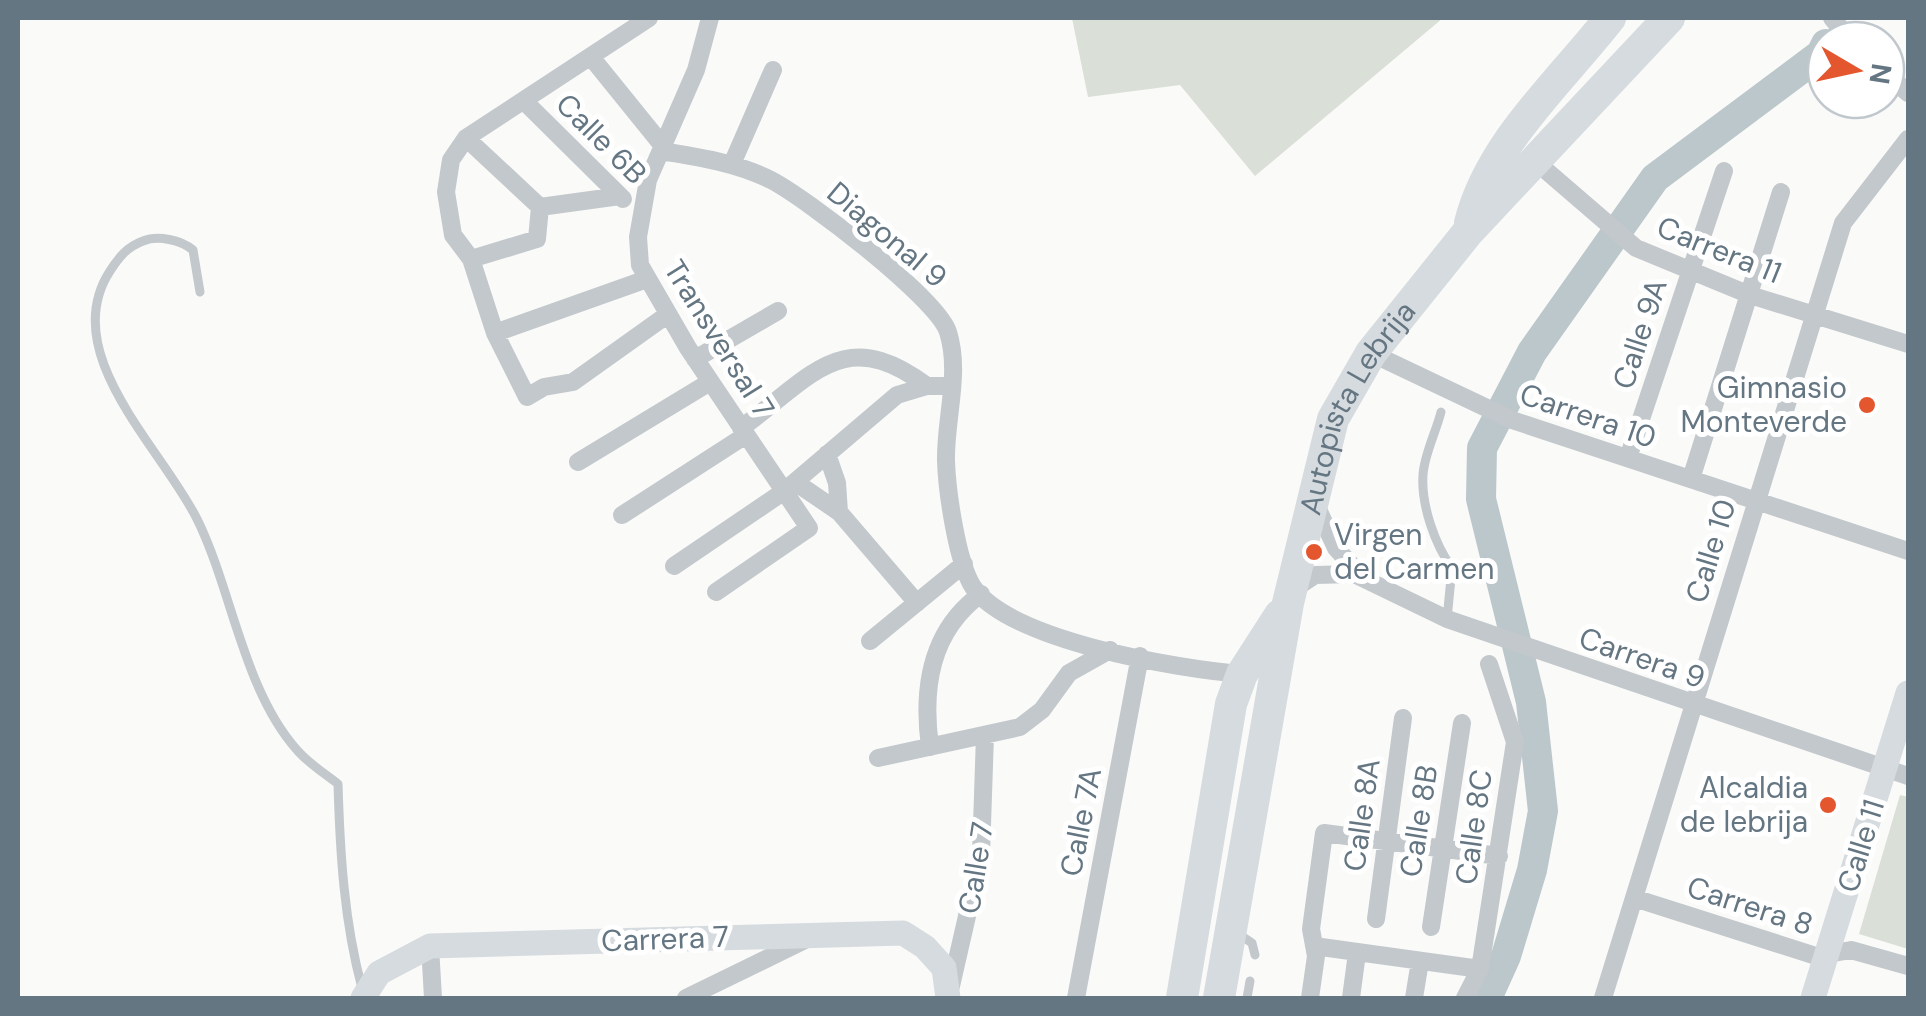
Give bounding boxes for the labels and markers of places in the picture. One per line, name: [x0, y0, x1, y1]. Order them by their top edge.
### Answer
place label: Gimnasio Monteverde: [1681, 368, 1847, 441]
marker: Gimnasio Monteverde: [1856, 394, 1878, 416]
place label: Virgen del Carmen: [1334, 515, 1494, 588]
marker: Virgen del Carmen: [1303, 541, 1325, 563]
place label: Alcaldia de lebrija: [1680, 768, 1808, 841]
marker: Alcaldia de lebrija: [1817, 794, 1839, 816]

